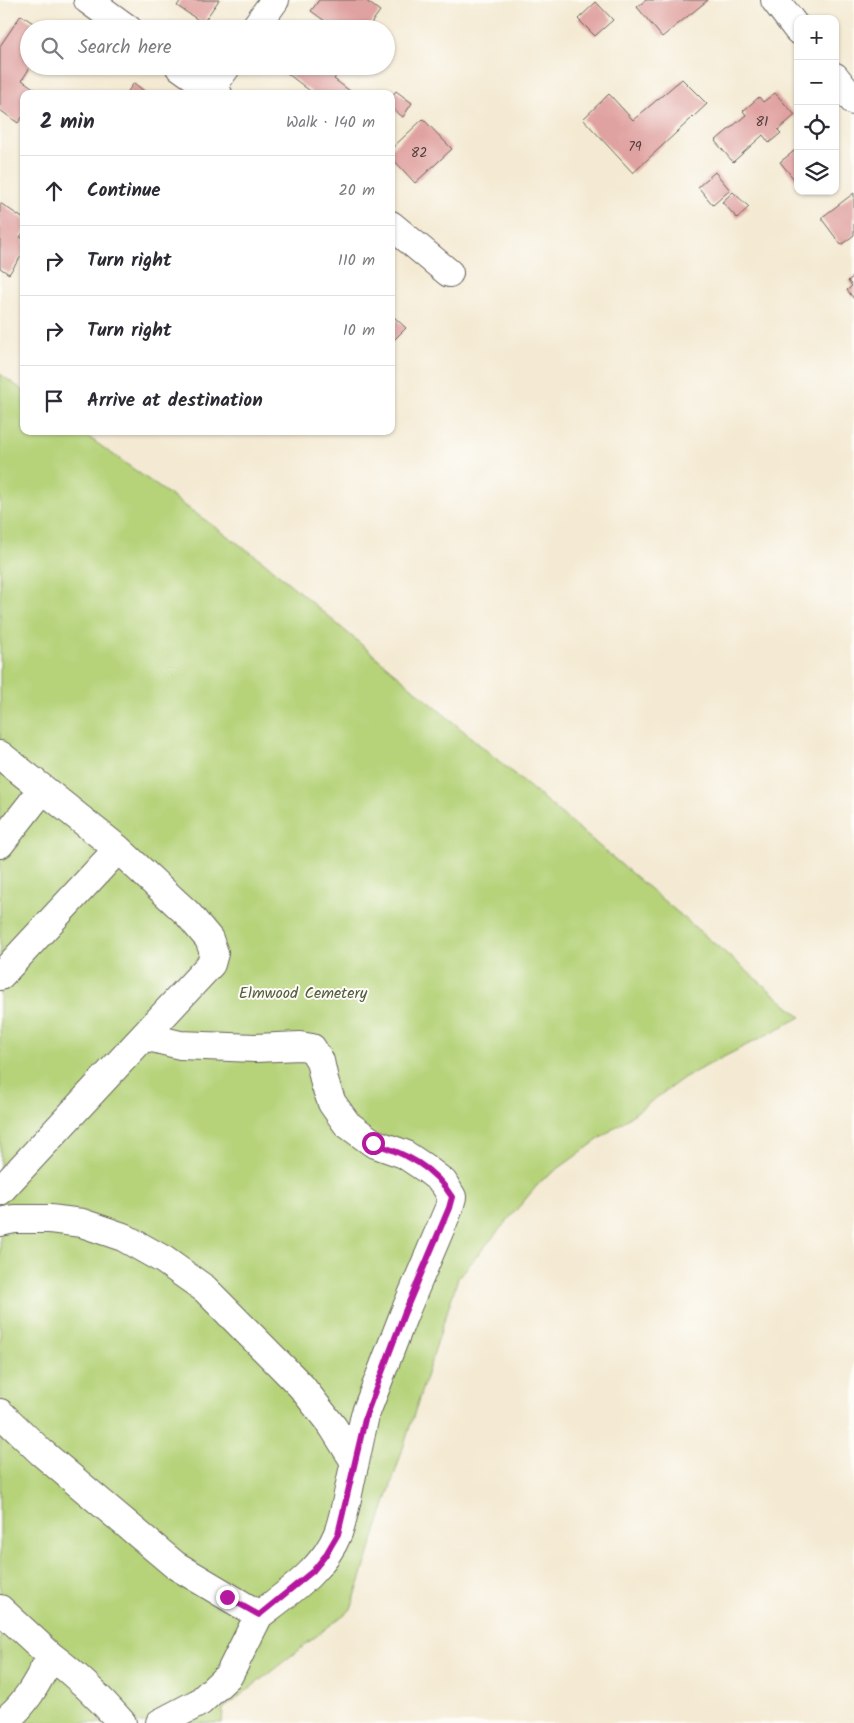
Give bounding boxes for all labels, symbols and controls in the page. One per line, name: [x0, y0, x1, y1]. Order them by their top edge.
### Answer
map controls: [794, 15, 839, 195]
button: +: [794, 15, 839, 60]
search box: [20, 20, 395, 75]
text: Search here: [78, 33, 172, 63]
icon: search: [38, 34, 66, 62]
button: −: [794, 60, 839, 105]
button: locate: [794, 105, 839, 150]
text: 2 min: [40, 106, 95, 139]
text: Walk · 140 m: [286, 110, 375, 135]
house number: 81: [756, 111, 768, 133]
house number: 79: [628, 136, 642, 158]
house number: 82: [411, 142, 427, 164]
button: layers: [794, 150, 839, 195]
text: Continue: [87, 176, 160, 206]
icon: ahead: [40, 177, 68, 205]
text: 20 m: [339, 178, 375, 203]
text: Turn right: [87, 246, 172, 276]
icon: right: [40, 247, 68, 275]
text: 110 m: [338, 248, 375, 273]
text: Turn right: [87, 316, 172, 346]
icon: right: [40, 317, 68, 345]
text: 10 m: [343, 318, 375, 343]
text: Arrive at destination: [87, 386, 263, 416]
icon: arrive: [40, 387, 68, 415]
park label: Elmwood Cemetery: [239, 981, 368, 1006]
route start: [362, 1132, 385, 1155]
route end: [216, 1586, 239, 1609]

